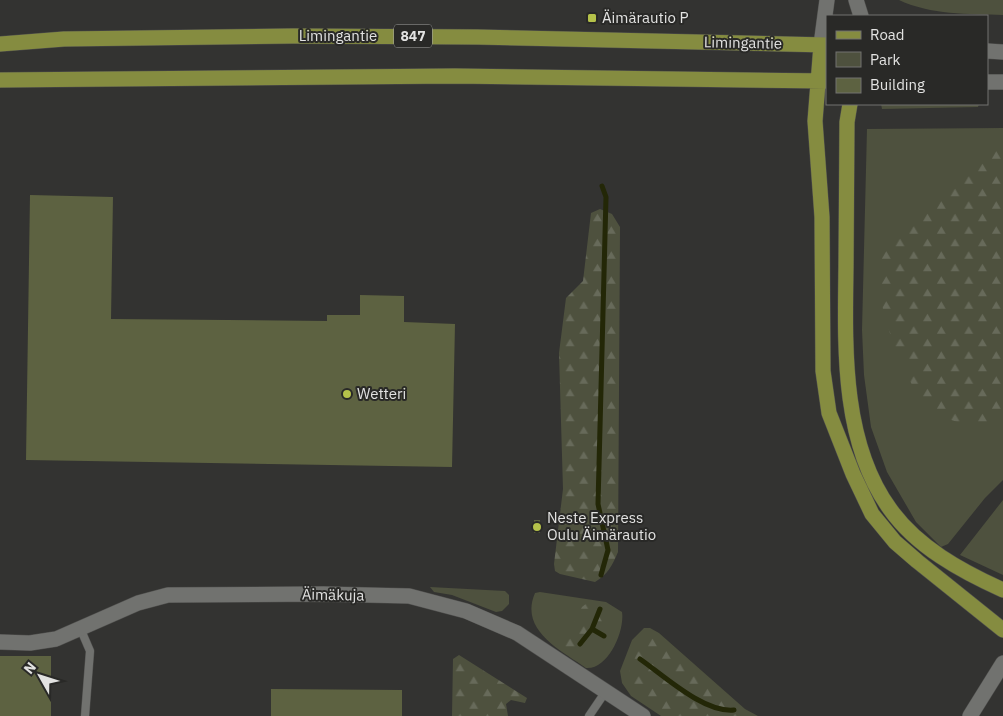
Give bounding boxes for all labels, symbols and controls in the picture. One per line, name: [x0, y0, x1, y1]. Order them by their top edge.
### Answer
place label: Äimärautio P: [602, 8, 689, 27]
marker: Äimärautio P: [586, 12, 598, 24]
legend: [826, 15, 988, 105]
road number: 847: [394, 24, 432, 48]
text: Road: [870, 25, 905, 44]
street label: Limingantie: [299, 26, 377, 45]
street label: Limingantie: [704, 32, 782, 53]
text: Park: [870, 50, 900, 69]
text: Building: [870, 75, 925, 94]
place label: Wetteri: [357, 384, 406, 403]
marker: Wetteri: [341, 388, 353, 400]
place label: Neste Express Oulu Äimärautio: [547, 508, 656, 544]
marker: Neste Express Oulu Äimärautio: [531, 521, 543, 533]
street label: Äimäkuja: [302, 584, 364, 605]
north arrow: [15, 651, 65, 701]
text: N: [20, 658, 40, 677]

